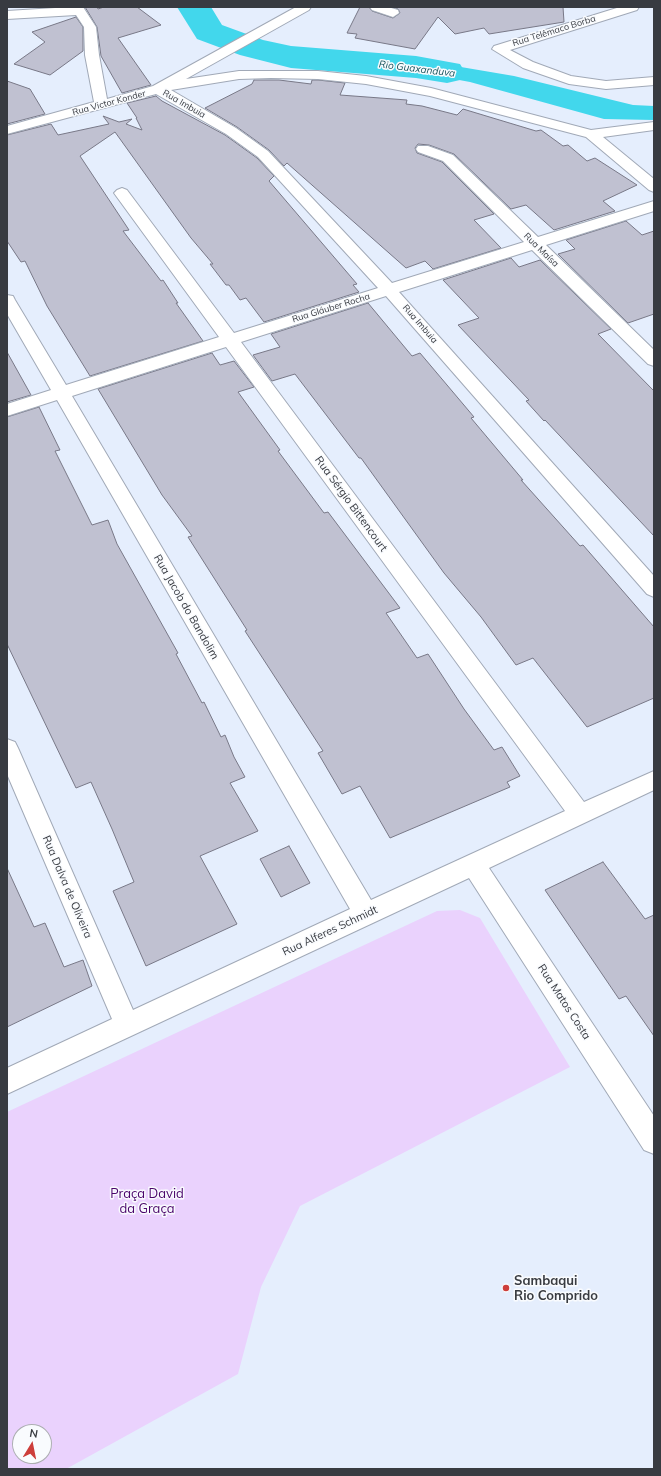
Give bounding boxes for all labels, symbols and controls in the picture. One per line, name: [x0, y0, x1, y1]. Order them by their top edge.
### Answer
street label: Rua Telêmaco Borba: [511, 13, 597, 49]
water label: Rio Guaxanduva: [378, 58, 456, 80]
street label: Rua Imbuia: [161, 87, 207, 121]
street label: Rua Victor Konder: [71, 88, 147, 118]
street label: Rua Maísa: [521, 231, 561, 269]
street label: Rua Gláuber Rocha: [291, 291, 371, 325]
street label: Rua Imbuia: [400, 303, 440, 345]
street label: Rua Sérgio Bittencourt: [312, 454, 390, 554]
street label: Rua Jacob do Bandolim: [151, 552, 221, 662]
street label: Rua Dalva de Oliveira: [39, 834, 95, 940]
street label: Rua Alferes Schmidt: [280, 903, 380, 959]
street label: Rua Matos Costa: [535, 962, 593, 1042]
park label: Praça David da Graça: [110, 1186, 184, 1217]
place label: Sambaqui Rio Comprido: [514, 1273, 598, 1304]
marker: Sambaqui Rio Comprido: [501, 1283, 511, 1293]
north arrow: [12, 1424, 52, 1464]
text: N: [29, 1426, 39, 1441]

